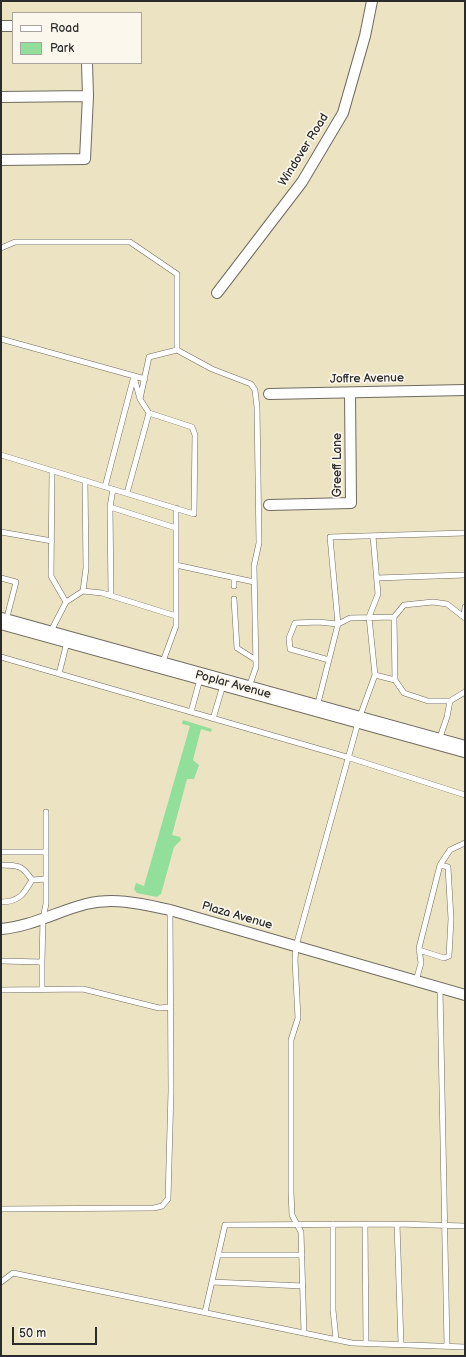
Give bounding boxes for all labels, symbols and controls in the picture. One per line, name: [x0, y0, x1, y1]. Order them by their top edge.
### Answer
legend: [12, 12, 142, 64]
text: Road: [50, 21, 79, 36]
text: Park: [50, 41, 74, 56]
street label: Windover Road: [276, 111, 332, 189]
street label: Joffre Avenue: [330, 371, 404, 387]
street label: Greeff Lane: [331, 433, 345, 497]
street label: Poplar Avenue: [193, 668, 273, 702]
street label: Plaza Avenue: [200, 899, 274, 933]
scale bar: [14, 1319, 99, 1345]
text: 50 m: [19, 1326, 46, 1341]

